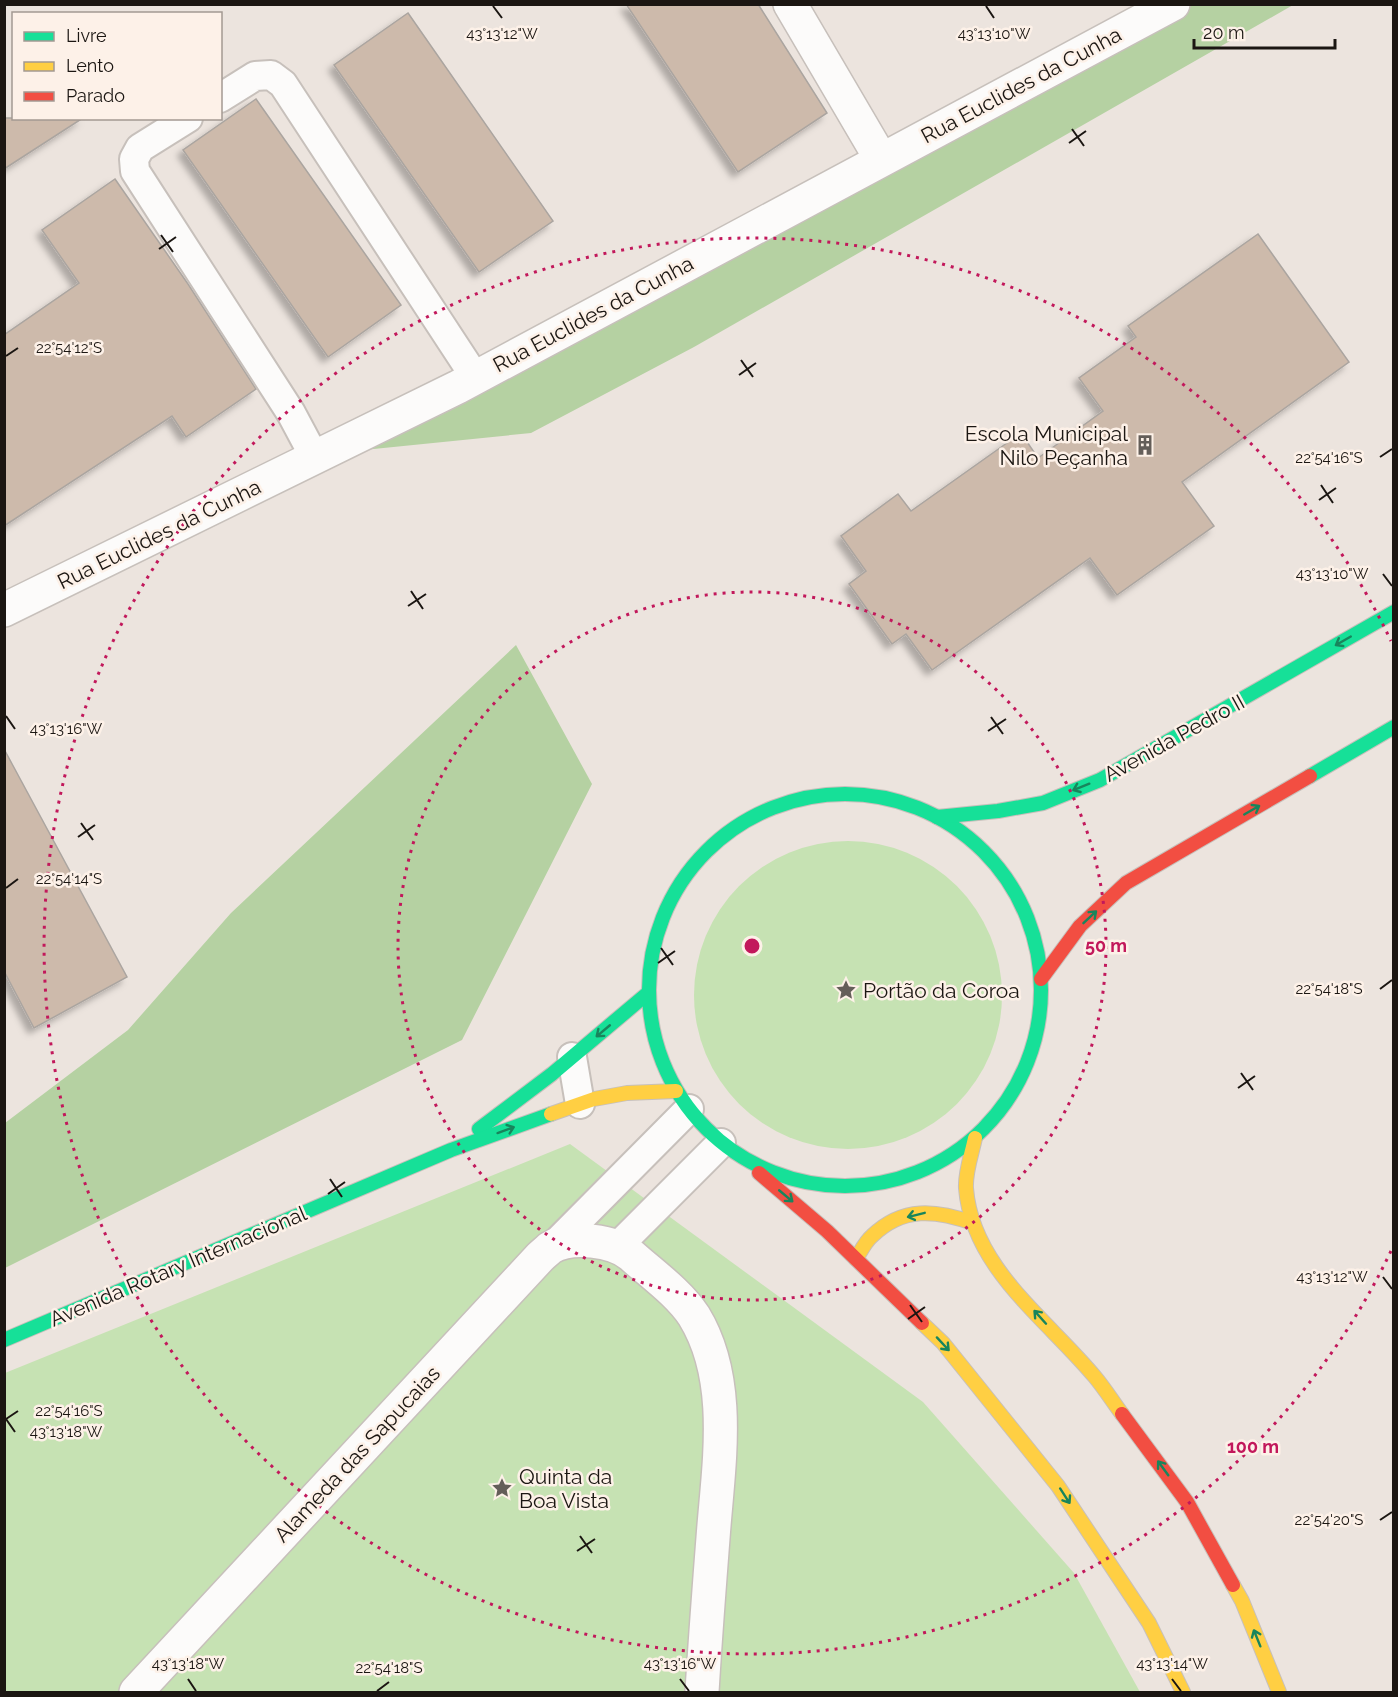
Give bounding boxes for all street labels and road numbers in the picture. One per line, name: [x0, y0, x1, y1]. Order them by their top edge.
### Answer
street label: Rua Euclides da Cunha: [917, 22, 1125, 148]
street label: Rua Euclides da Cunha: [489, 251, 697, 377]
street label: Rua Euclides da Cunha: [53, 474, 265, 594]
street label: Avenida Pedro II: [1099, 689, 1249, 787]
street label: Avenida Rotary Internacional: [46, 1200, 310, 1332]
street label: Alameda das Sapucaias: [269, 1361, 445, 1547]

